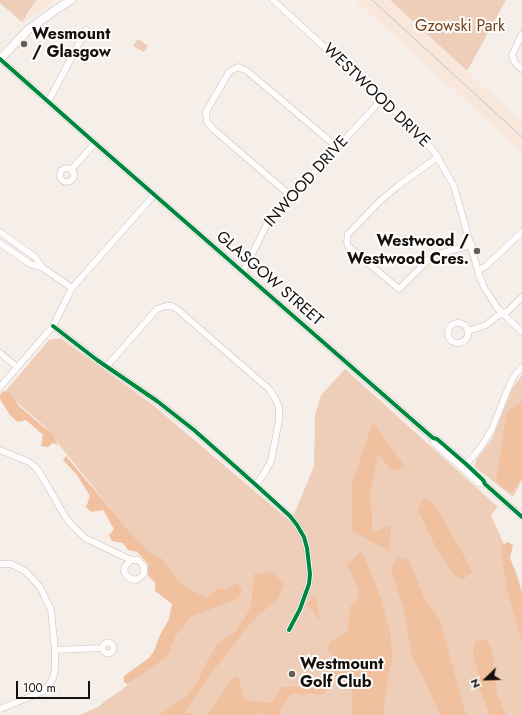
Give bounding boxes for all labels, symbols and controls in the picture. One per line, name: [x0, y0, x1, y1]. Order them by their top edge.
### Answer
park label: Gzowski Park: [415, 17, 505, 37]
place label: Wesmount / Glasgow: [32, 25, 111, 63]
marker: Wesmount / Glasgow: [19, 39, 29, 49]
street label: WESTWOOD DRIVE: [319, 40, 433, 152]
street label: INWOOD DRIVE: [261, 132, 353, 232]
street label: GLASGOW STREET: [212, 228, 326, 330]
place label: Westwood / Westwood Cres.: [347, 232, 469, 270]
marker: Westwood / Westwood Cres.: [472, 246, 482, 256]
place label: Westmount Golf Club: [300, 655, 383, 693]
north arrow: [466, 659, 506, 699]
marker: Westmount Golf Club: [287, 669, 297, 679]
scale bar: [18, 673, 92, 699]
text: N: [466, 677, 484, 691]
text: 100 m: [23, 679, 56, 697]

